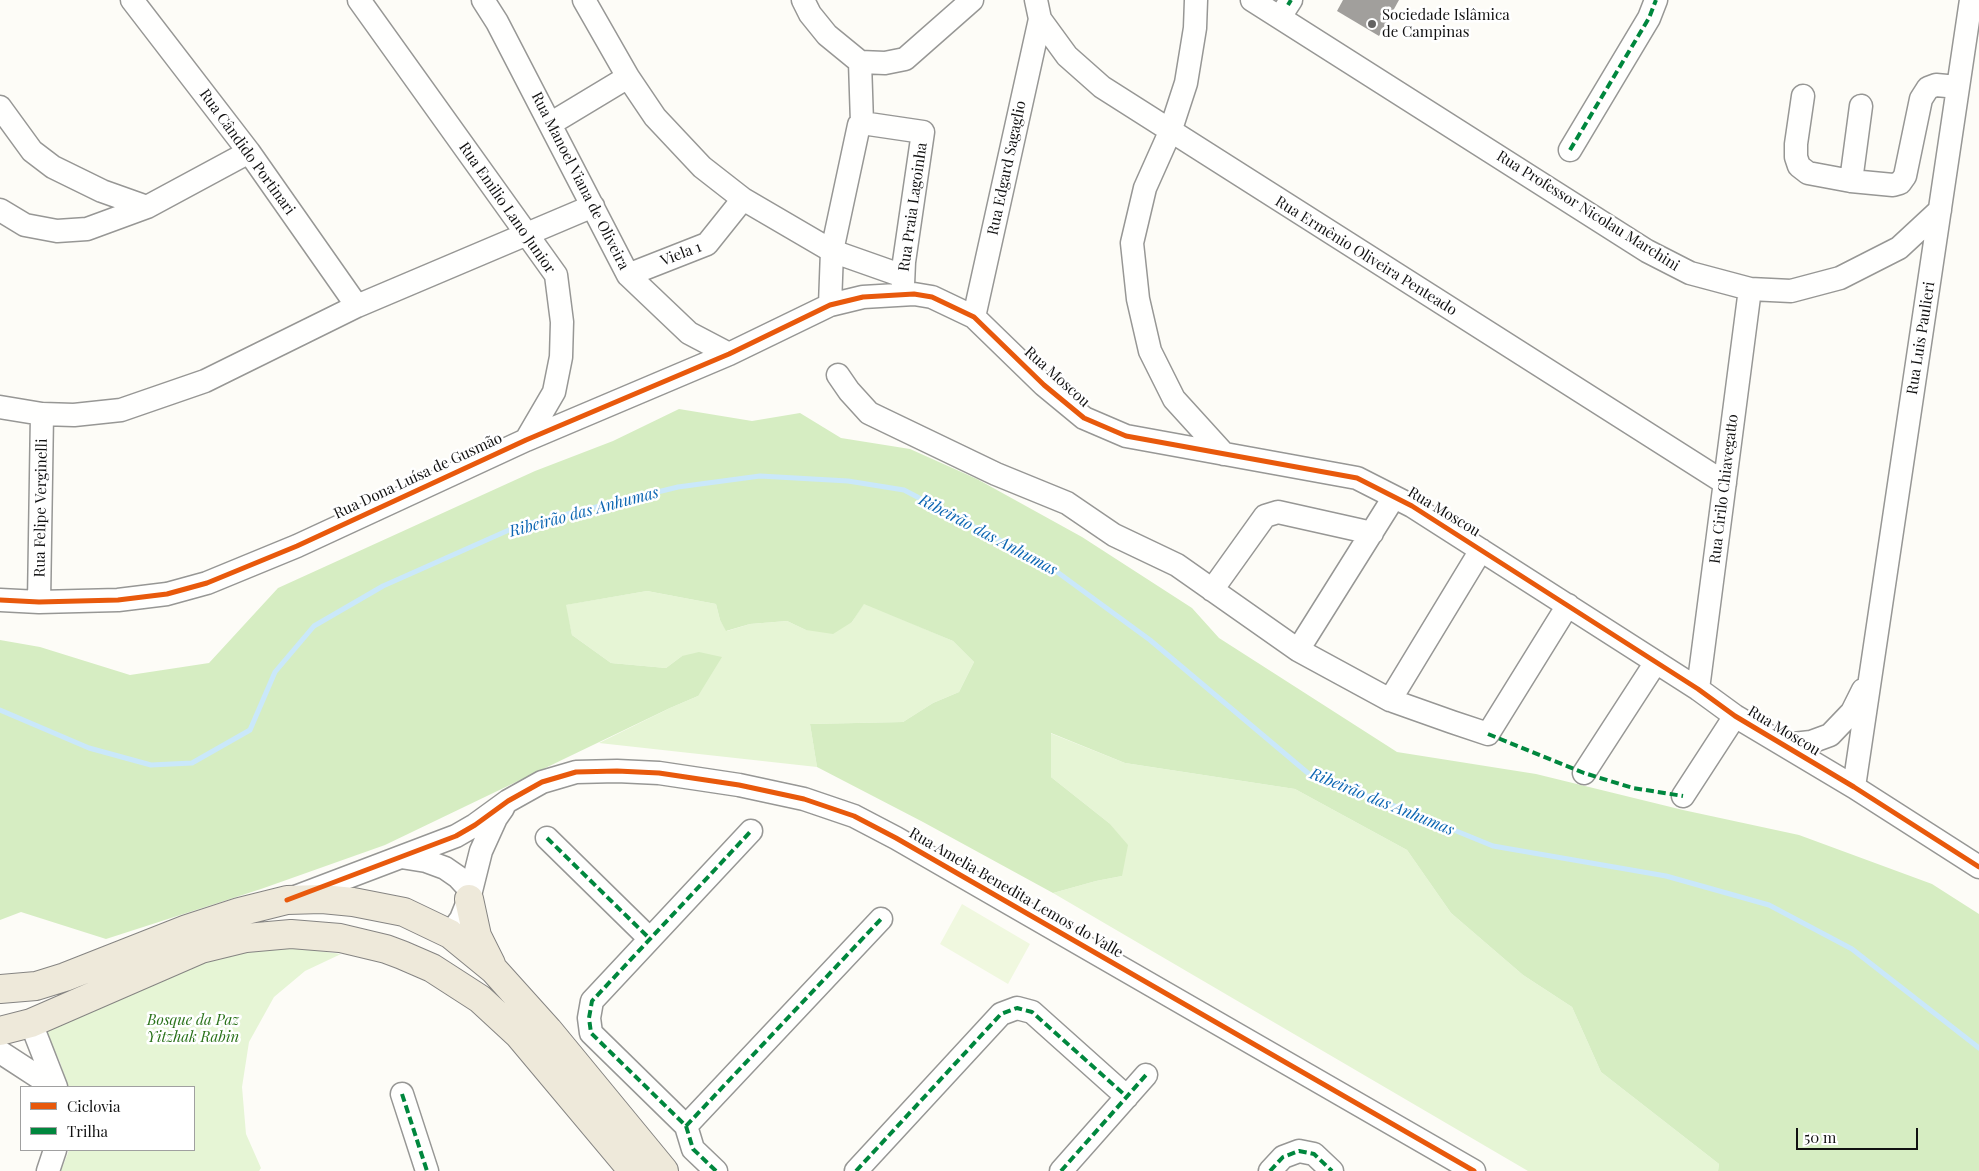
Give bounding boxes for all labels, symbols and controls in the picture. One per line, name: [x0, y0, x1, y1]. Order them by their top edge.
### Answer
place label: Sociedade Islâmica de Campinas: [1382, 6, 1510, 41]
marker: Sociedade Islâmica de Campinas: [1366, 18, 1378, 30]
street label: Rua Cândido Portinari: [195, 86, 299, 218]
street label: Rua Manoel Viana de Oliveira: [527, 89, 633, 273]
street label: Rua Edgard Sagaglio: [984, 99, 1030, 237]
street label: Rua Emilio Lano Junior: [455, 139, 559, 277]
street label: Rua Praia Lagoinha: [895, 141, 931, 273]
street label: Rua Professor Nicolau Marchini: [1493, 147, 1683, 275]
street label: Rua Ermênio Oliveira Penteado: [1272, 193, 1460, 319]
street label: Viela 1: [658, 238, 704, 270]
street label: Rua Luis Paulieri: [1903, 280, 1939, 396]
street label: Rua Moscou: [1021, 343, 1093, 411]
street label: Rua Cirilo Chiavegatto: [1706, 413, 1742, 565]
street label: Rua Dona Luísa de Gusmão: [331, 429, 505, 523]
street label: Rua Felipe Verginelli: [31, 438, 51, 578]
water label: Ribeirão das Anhumas: [507, 483, 661, 541]
street label: Rua Moscou: [1404, 483, 1484, 541]
water label: Ribeirão das Anhumas: [916, 490, 1060, 580]
street label: Rua Moscou: [1744, 702, 1824, 760]
water label: Ribeirão das Anhumas: [1307, 764, 1457, 840]
street label: Rua Amelia Benedita Lemos do Valle: [906, 824, 1126, 962]
park label: Bosque da Paz Yitzhak Rabin: [147, 1011, 239, 1046]
legend: [20, 1086, 195, 1151]
text: Ciclovia: [67, 1096, 120, 1116]
scale bar: [1799, 1118, 1922, 1150]
text: Trilha: [67, 1121, 108, 1141]
text: 50 m: [1804, 1127, 1836, 1147]

